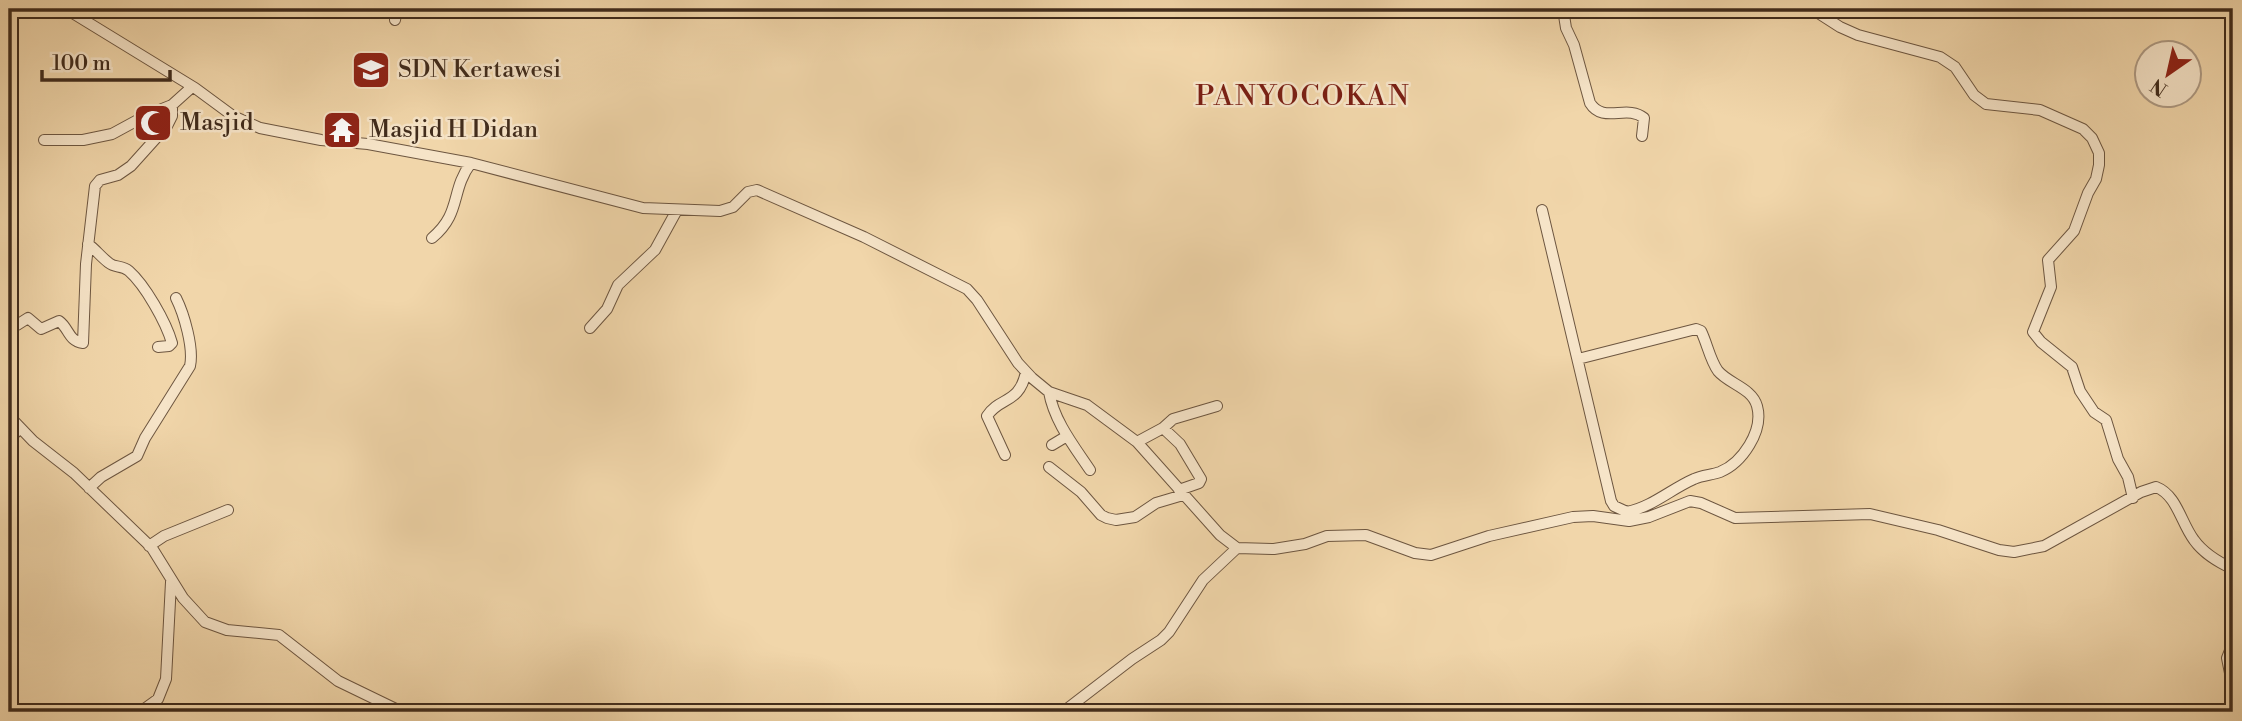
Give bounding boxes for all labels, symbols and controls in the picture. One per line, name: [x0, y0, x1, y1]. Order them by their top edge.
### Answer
scale bar: [42, 38, 170, 82]
north arrow: [2134, 38, 2204, 108]
school or university icon: SDN Kertawesi: [350, 49, 392, 91]
text: 100 m: [52, 51, 111, 77]
place label: SDN Kertawesi: [398, 55, 561, 85]
text: N: [2146, 73, 2172, 101]
district label: PANYOCOKAN: [1195, 79, 1411, 114]
mosque icon: Masjid: [132, 102, 174, 144]
place label: Masjid: [180, 108, 254, 138]
temple icon: Masjid H Didan: [321, 109, 363, 151]
place label: Masjid H Didan: [369, 115, 538, 145]

